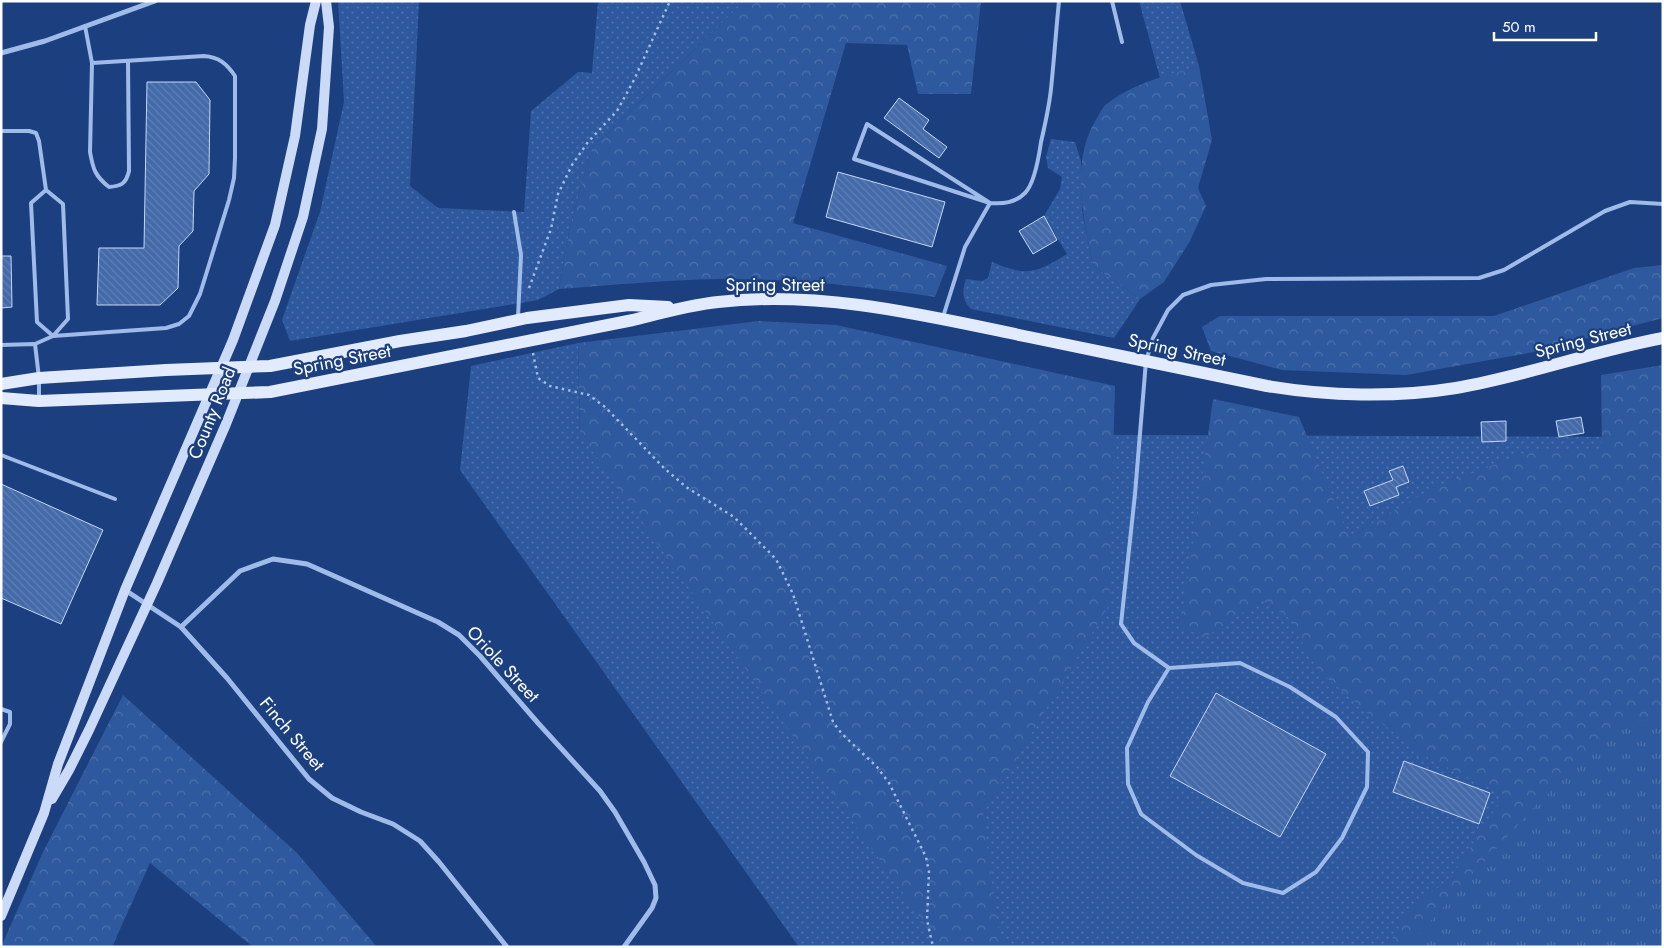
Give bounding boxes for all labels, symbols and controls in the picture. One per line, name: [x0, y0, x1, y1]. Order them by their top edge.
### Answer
scale bar: [1494, 10, 1596, 42]
text: 50 m: [1502, 16, 1536, 38]
street label: Spring Street: [725, 272, 825, 298]
street label: Spring Street: [1532, 315, 1635, 365]
street label: Spring Street: [1126, 327, 1229, 373]
street label: Spring Street: [291, 338, 394, 382]
street label: County Road: [182, 363, 242, 463]
street label: Oriole Street: [461, 620, 546, 709]
street label: Finch Street: [253, 691, 331, 777]

